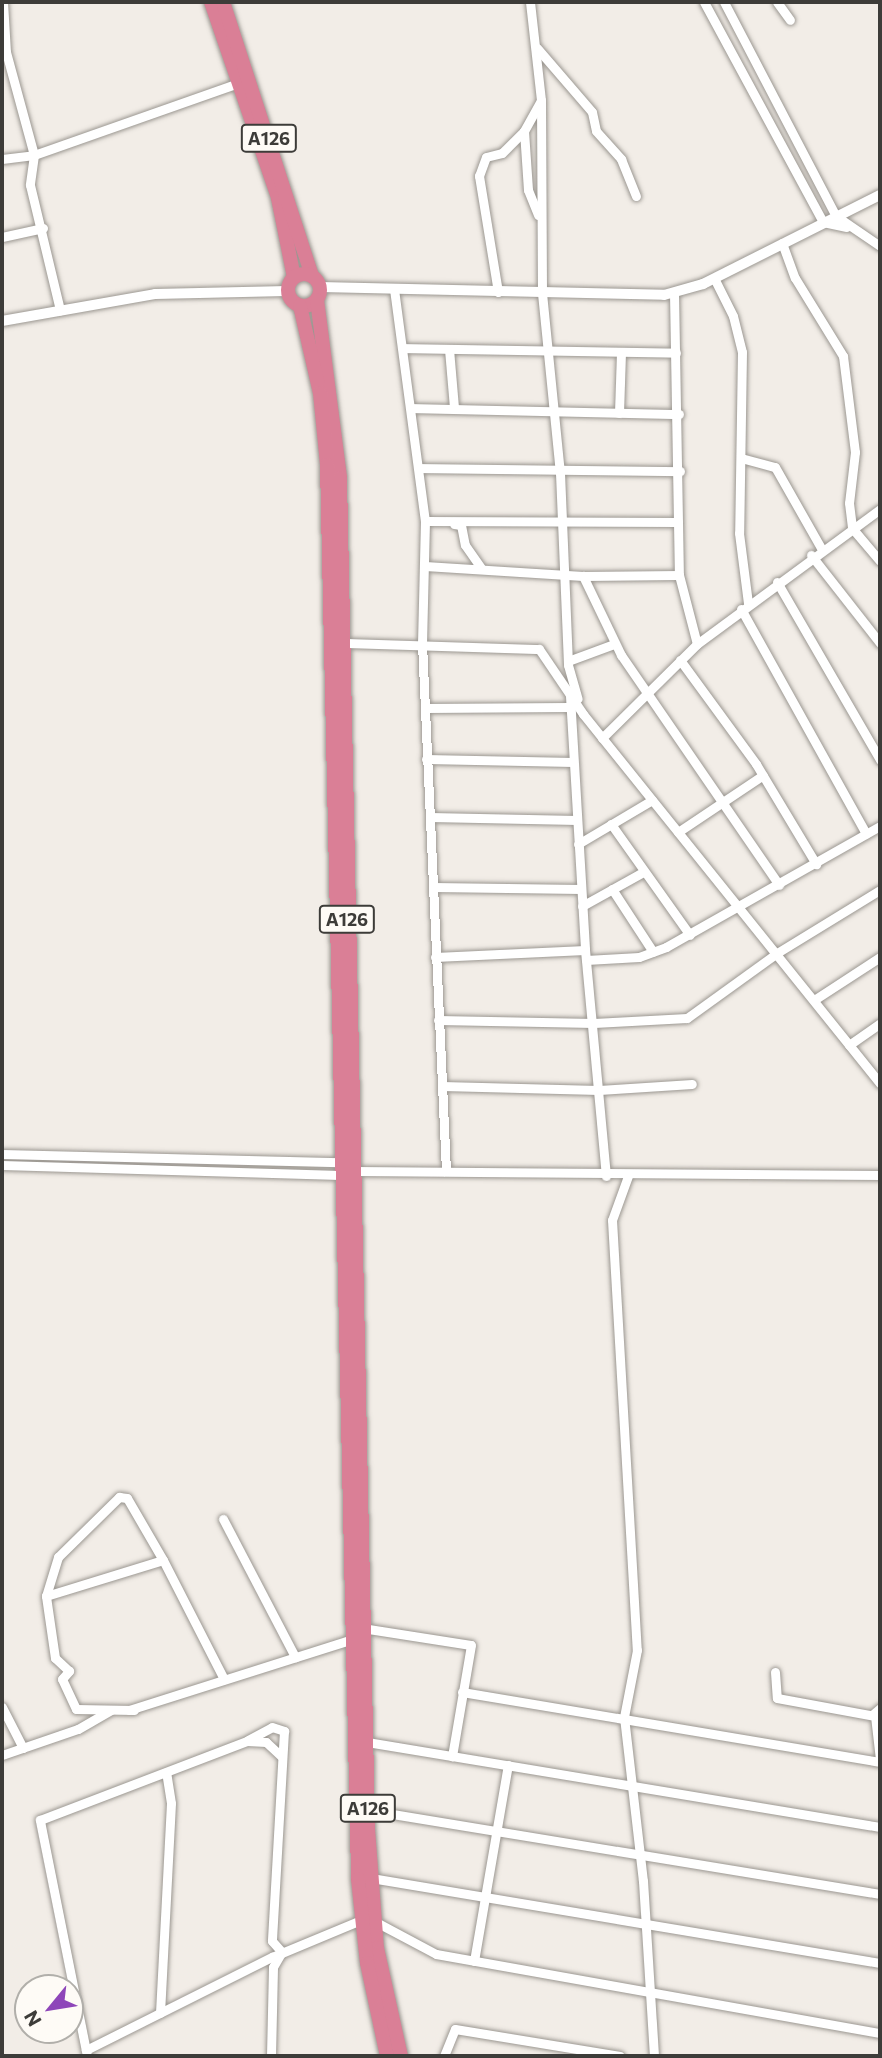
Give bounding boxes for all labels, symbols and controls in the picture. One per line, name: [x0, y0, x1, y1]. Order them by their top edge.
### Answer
road number: A126: [239, 124, 299, 153]
road number: A126: [317, 904, 377, 934]
road number: A126: [338, 1794, 398, 1822]
north arrow: [14, 1974, 84, 2044]
text: N: [19, 2007, 46, 2031]

